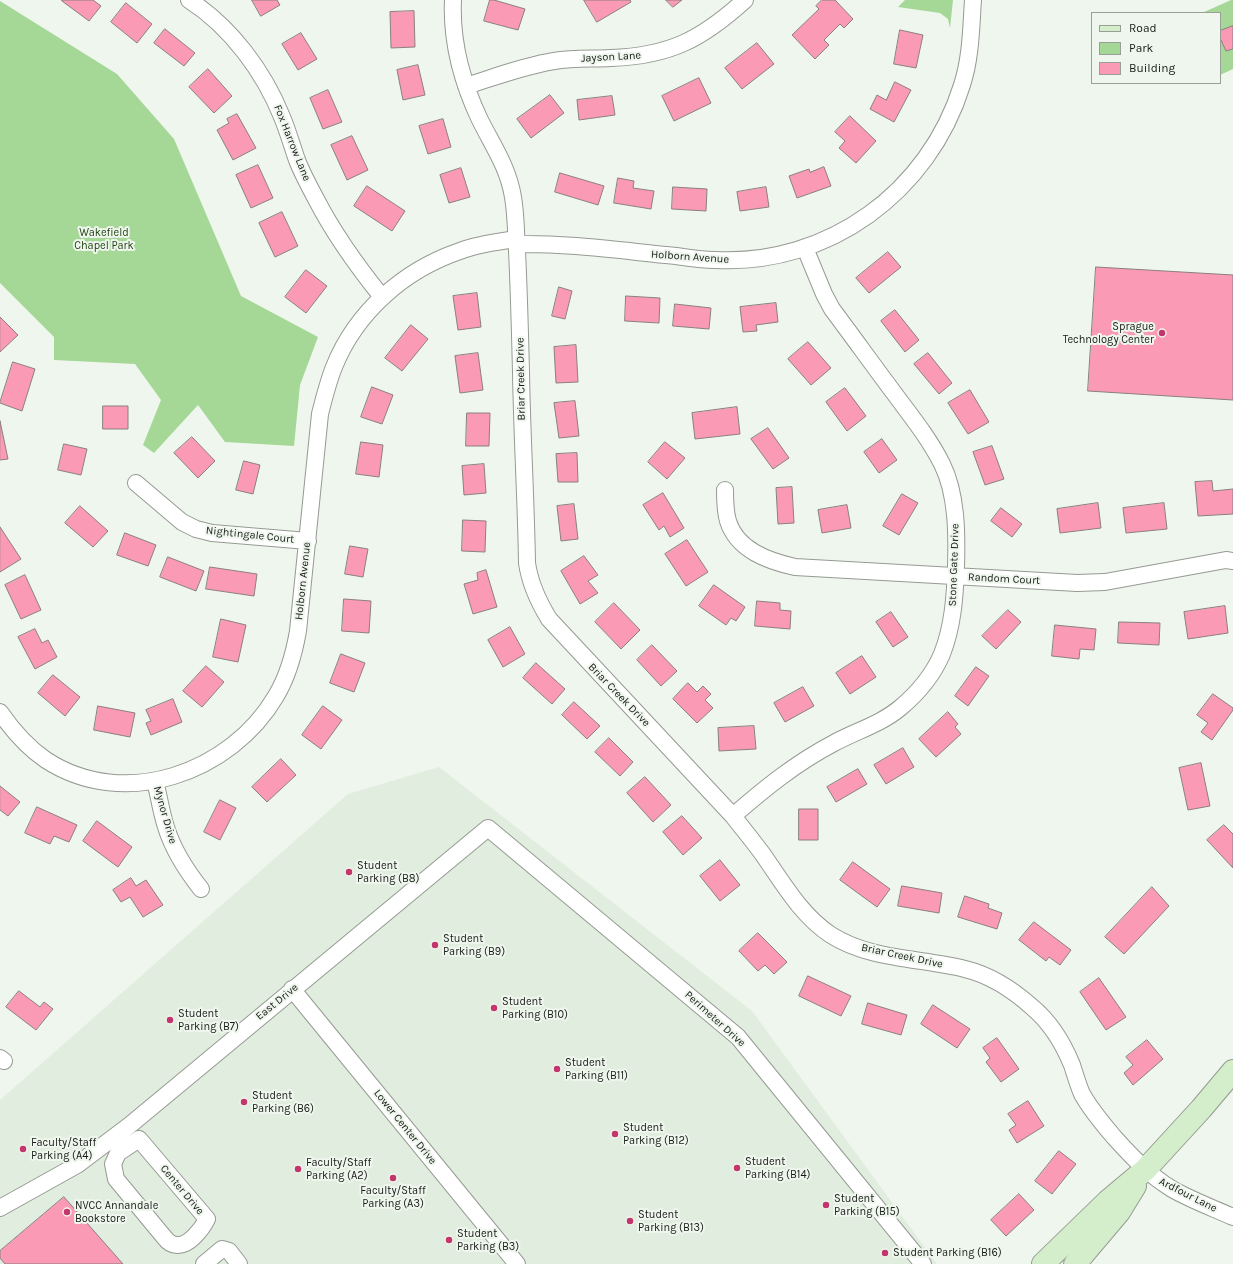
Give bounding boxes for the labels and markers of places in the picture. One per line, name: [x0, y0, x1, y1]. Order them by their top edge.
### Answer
place label: Sprague Technology Center: [1063, 320, 1154, 346]
marker: Sprague Technology Center: [1157, 328, 1167, 338]
place label: Student Parking (B8): [357, 859, 419, 885]
marker: Student Parking (B8): [344, 867, 354, 877]
place label: Student Parking (B9): [443, 932, 505, 958]
marker: Student Parking (B9): [430, 940, 440, 950]
place label: Student Parking (B10): [502, 995, 568, 1021]
marker: Student Parking (B10): [489, 1003, 499, 1013]
place label: Student Parking (B7): [178, 1007, 239, 1033]
marker: Student Parking (B7): [165, 1015, 175, 1025]
place label: Student Parking (B11): [565, 1056, 628, 1082]
marker: Student Parking (B11): [552, 1064, 562, 1074]
place label: Student Parking (B6): [252, 1089, 314, 1115]
marker: Student Parking (B6): [239, 1097, 249, 1107]
place label: Student Parking (B12): [623, 1121, 689, 1147]
marker: Student Parking (B12): [610, 1129, 620, 1139]
place label: Faculty/Staff Parking (A4): [31, 1136, 96, 1162]
marker: Faculty/Staff Parking (A4): [18, 1144, 28, 1154]
place label: Student Parking (B14): [745, 1155, 810, 1181]
place label: Faculty/Staff Parking (A2): [306, 1156, 371, 1182]
marker: Student Parking (B14): [732, 1163, 742, 1173]
marker: Faculty/Staff Parking (A2): [293, 1164, 303, 1174]
marker: Faculty/Staff Parking (A3): [388, 1173, 398, 1183]
place label: Faculty/Staff Parking (A3): [360, 1184, 426, 1210]
place label: Student Parking (B15): [834, 1192, 900, 1218]
place label: NVCC Annandale Bookstore: [75, 1199, 158, 1225]
marker: Student Parking (B15): [821, 1200, 831, 1210]
marker: NVCC Annandale Bookstore: [62, 1207, 72, 1217]
place label: Student Parking (B13): [638, 1208, 704, 1234]
marker: Student Parking (B13): [625, 1216, 635, 1226]
place label: Student Parking (B3): [457, 1227, 519, 1253]
marker: Student Parking (B3): [444, 1235, 454, 1245]
place label: Student Parking (B16): [893, 1246, 1002, 1260]
marker: Student Parking (B16): [880, 1248, 890, 1258]

